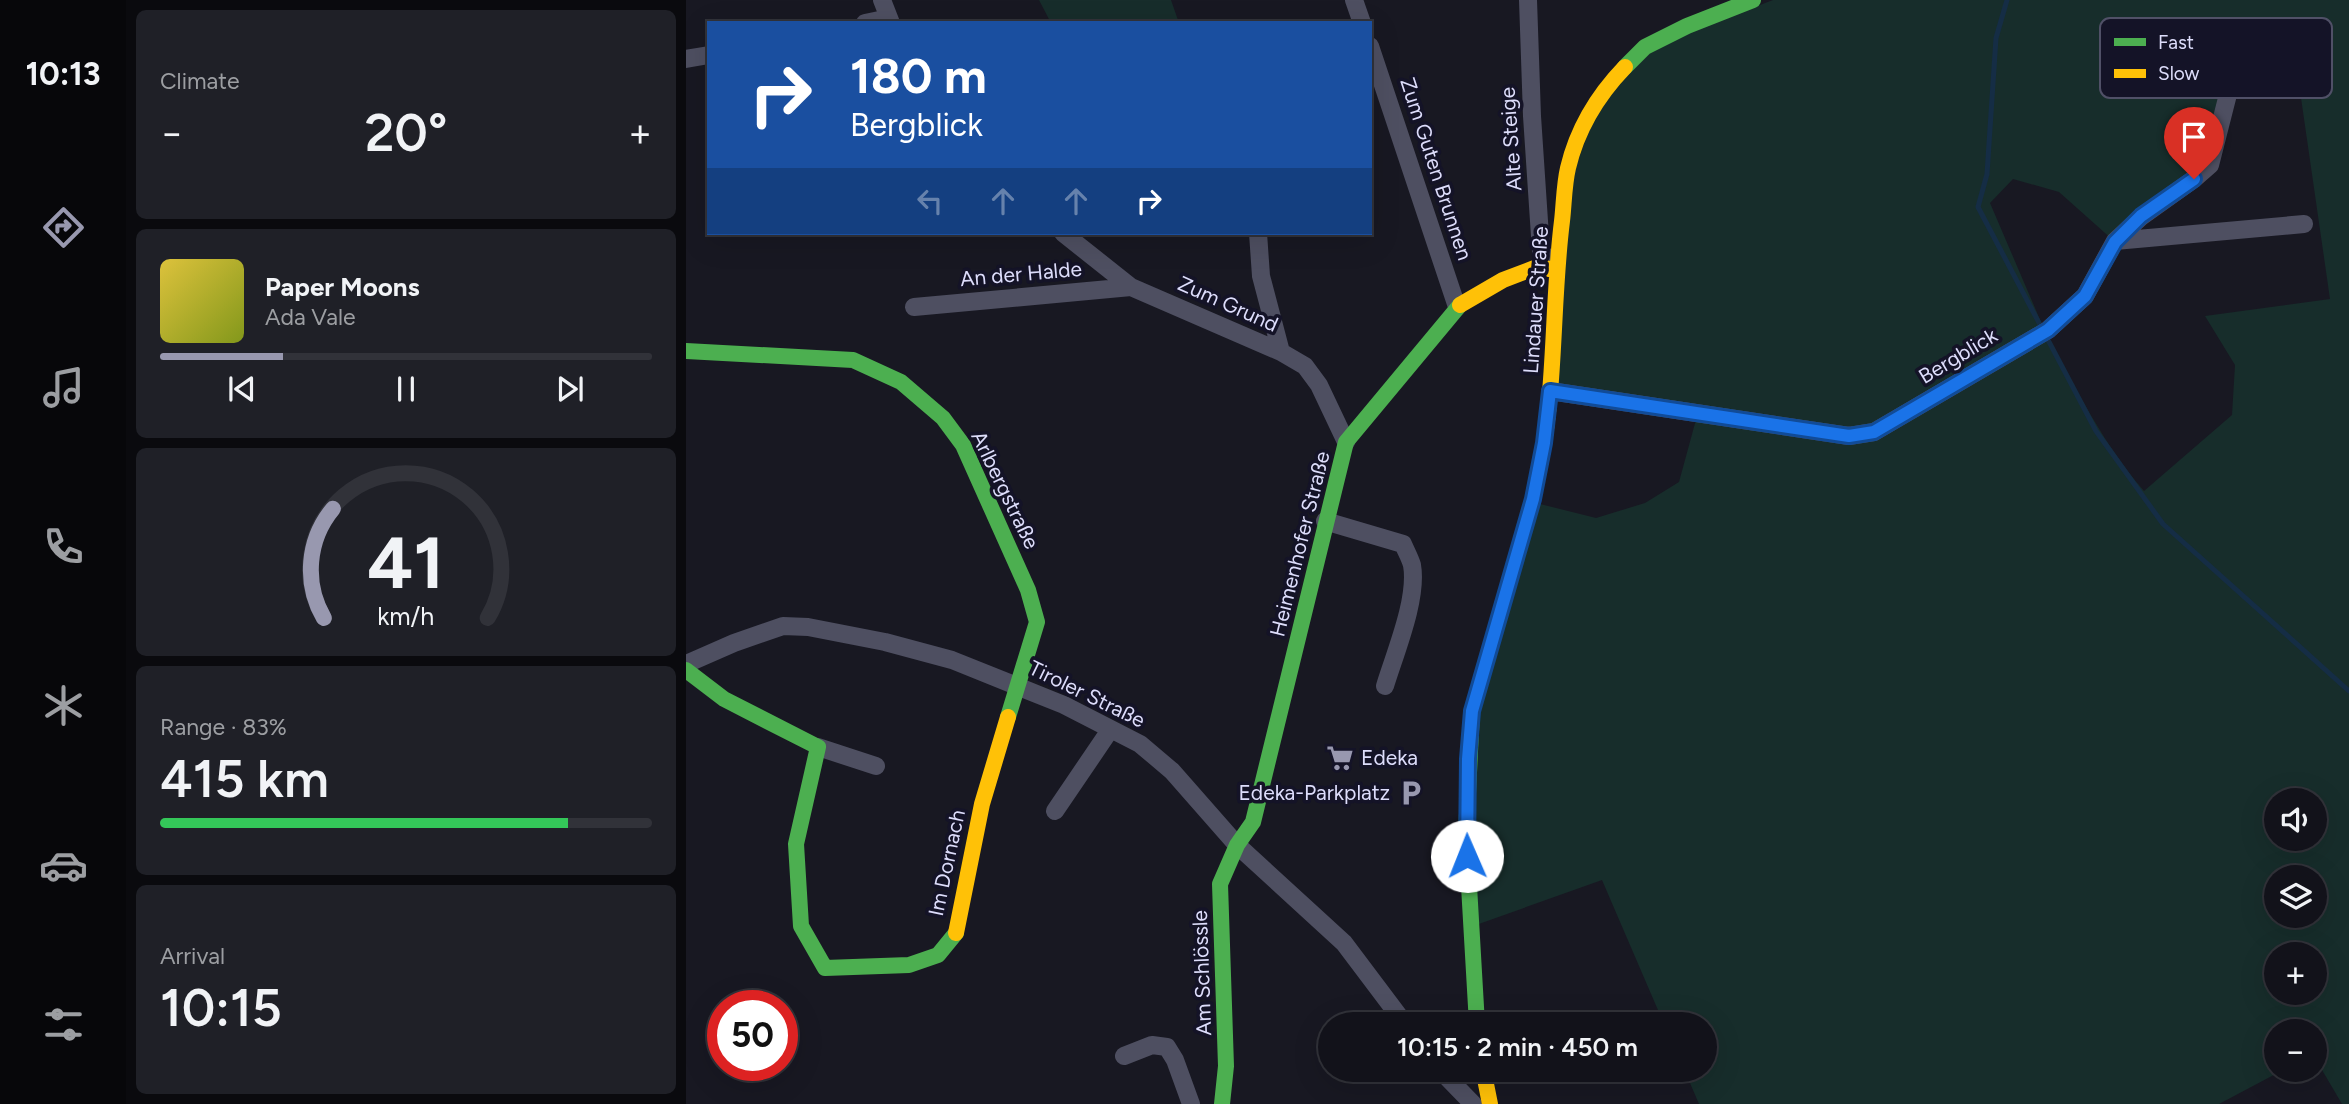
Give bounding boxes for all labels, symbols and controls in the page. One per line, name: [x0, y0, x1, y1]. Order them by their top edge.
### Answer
legend: [2100, 18, 2332, 98]
text: Fast: [2158, 31, 2194, 54]
text: 180 m: [850, 46, 987, 105]
icon: right: [735, 49, 826, 140]
text: 10:13: [25, 55, 101, 93]
text: Slow: [2158, 62, 2200, 85]
text: Climate: [160, 67, 239, 95]
street label: Zum Guten Brunnen: [1395, 74, 1478, 263]
street label: Alte Steige: [1494, 86, 1527, 192]
text: 20°: [365, 102, 447, 164]
text: Bergblick: [850, 106, 983, 144]
pin: [2164, 107, 2224, 179]
text: −: [160, 110, 184, 156]
text: +: [628, 110, 652, 156]
icon: arrive: [2175, 118, 2213, 156]
icon: left: [911, 182, 949, 220]
icon: ahead: [984, 182, 1022, 220]
icon: ahead: [1057, 182, 1095, 220]
icon: right: [1130, 182, 1168, 220]
icon: directions: [39, 203, 88, 252]
street label: Lindauer Straße: [1518, 225, 1553, 375]
street label: An der Halde: [959, 256, 1083, 291]
street label: Zum Grund: [1174, 270, 1282, 337]
text: Paper Moons: [265, 271, 420, 303]
text: Ada Vale: [265, 303, 356, 331]
street label: Bergblick: [1914, 322, 2002, 389]
icon: music: [39, 363, 88, 412]
icon: previous: [223, 370, 261, 408]
icon: pause: [387, 370, 425, 408]
icon: next: [551, 370, 589, 408]
street label: Arlbergstraße: [966, 427, 1045, 553]
street label: Heimenhofer Straße: [1264, 448, 1335, 639]
text: 41: [368, 519, 444, 606]
icon: phone: [39, 522, 88, 571]
text: km/h: [377, 601, 435, 631]
street label: Tiroler Straße: [1025, 655, 1149, 732]
icon: climate: [39, 681, 88, 730]
text: Range · 83%: [160, 713, 287, 741]
supermarket icon: Edeka: [1325, 743, 1355, 773]
place label: Edeka: [1361, 745, 1418, 770]
text: 415 km: [160, 748, 329, 810]
parking icon: Edeka-Parkplatz: [1396, 778, 1426, 808]
place label: Edeka-Parkplatz: [1238, 780, 1390, 805]
map controls: [2264, 788, 2327, 1082]
button: sound: [2264, 788, 2327, 851]
street label: Im Dornach: [923, 807, 970, 918]
position arrow: [1430, 819, 1504, 893]
icon: car: [39, 841, 88, 890]
button: layers: [2264, 865, 2327, 928]
street label: Am Schlössle: [1187, 910, 1216, 1036]
text: Arrival: [160, 942, 225, 970]
button: +: [2264, 942, 2327, 1005]
text: 10:15: [160, 977, 282, 1039]
speed limit sign: 50: [707, 990, 798, 1081]
icon: filters: [39, 1000, 88, 1049]
button: −: [2264, 1019, 2327, 1082]
text: 10:15 · 2 min · 450 m: [1397, 1031, 1638, 1063]

